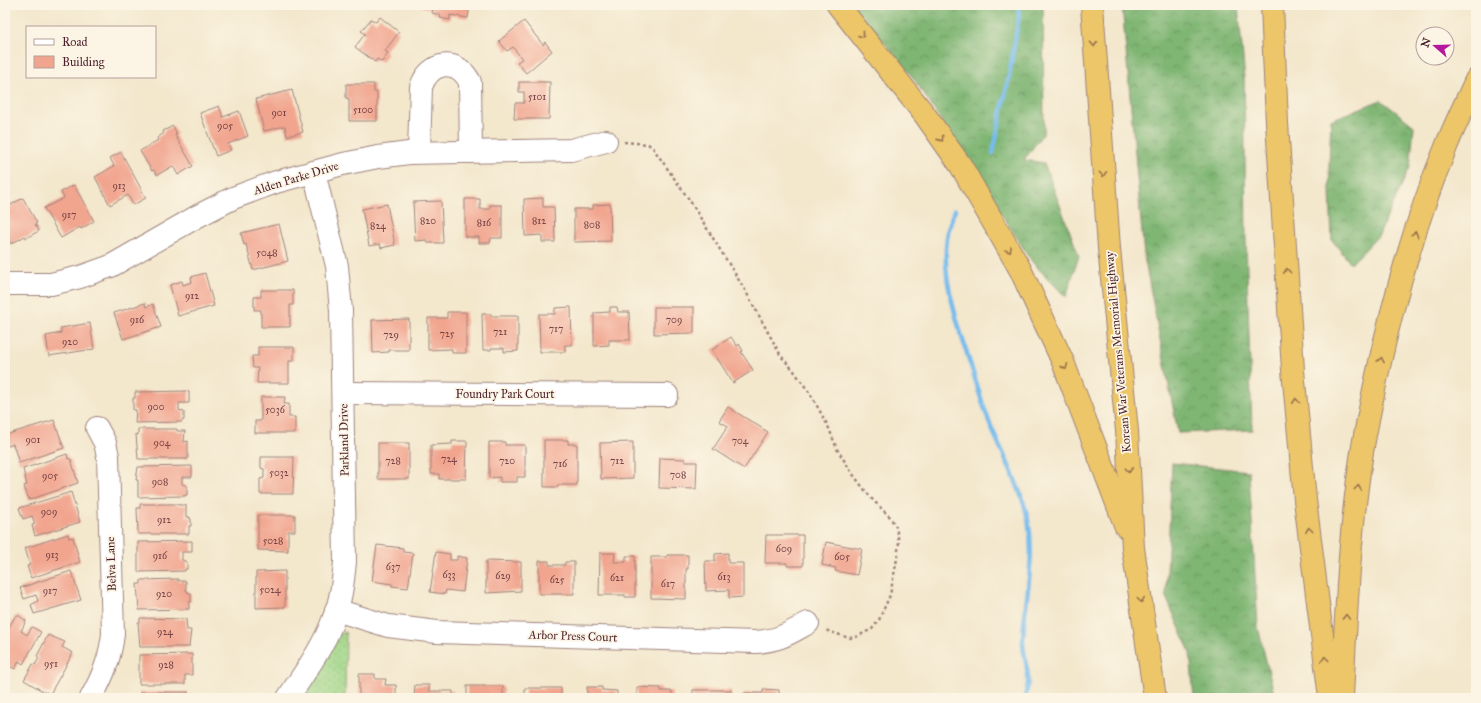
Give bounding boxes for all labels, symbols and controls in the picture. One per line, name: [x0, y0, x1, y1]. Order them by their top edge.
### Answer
legend: [26, 26, 156, 78]
north arrow: [1415, 26, 1455, 66]
one-way arrow: [858, 31, 865, 38]
text: Road: [62, 35, 88, 49]
text: N: [1418, 36, 1434, 49]
one-way arrow: [1090, 41, 1099, 47]
text: Building: [62, 55, 105, 70]
house number: 5101: [528, 91, 546, 103]
house number: 5100: [353, 104, 373, 116]
house number: 901: [271, 107, 287, 119]
house number: 905: [217, 120, 233, 132]
one-way arrow: [936, 134, 943, 141]
street label: Alden Parke Drive: [251, 158, 340, 198]
one-way arrow: [1099, 171, 1108, 177]
house number: 913: [112, 180, 126, 192]
house number: 917: [62, 209, 76, 221]
house number: 820: [420, 215, 436, 227]
house number: 812: [532, 215, 546, 227]
house number: 816: [477, 217, 492, 229]
house number: 808: [584, 219, 600, 231]
house number: 824: [370, 220, 386, 232]
one-way arrow: [1410, 231, 1419, 238]
one-way arrow: [1004, 245, 1011, 253]
house number: 5048: [256, 247, 278, 259]
street label: Korean War Veterans Memorial Highway: [1102, 250, 1135, 453]
one-way arrow: [1282, 268, 1291, 274]
house number: 912: [185, 290, 199, 302]
house number: 916: [130, 314, 145, 326]
house number: 709: [666, 314, 682, 326]
house number: 717: [549, 323, 563, 335]
house number: 721: [493, 326, 507, 338]
house number: 725: [440, 328, 455, 340]
house number: 729: [383, 329, 399, 341]
house number: 920: [62, 336, 78, 348]
one-way arrow: [1376, 357, 1384, 363]
one-way arrow: [1060, 363, 1068, 370]
street label: Foundry Park Court: [455, 387, 555, 401]
one-way arrow: [1292, 398, 1301, 404]
house number: 900: [147, 401, 165, 413]
street label: Parkland Drive: [336, 403, 352, 477]
house number: 5036: [265, 404, 286, 416]
house number: 901: [25, 434, 41, 446]
house number: 704: [732, 435, 749, 447]
house number: 904: [154, 437, 171, 449]
house number: 724: [441, 453, 457, 465]
house number: 728: [385, 455, 401, 467]
house number: 720: [499, 455, 515, 467]
house number: 712: [610, 455, 624, 467]
house number: 716: [553, 458, 568, 470]
house number: 5032: [269, 467, 289, 479]
one-way arrow: [1125, 467, 1133, 473]
house number: 708: [670, 469, 686, 481]
house number: 905: [42, 470, 58, 482]
house number: 908: [152, 476, 168, 488]
one-way arrow: [1353, 485, 1362, 491]
house number: 909: [41, 506, 57, 518]
house number: 912: [157, 514, 171, 526]
one-way arrow: [1304, 527, 1313, 533]
house number: 5028: [263, 535, 283, 547]
street label: Belva Lane: [103, 536, 119, 592]
house number: 609: [776, 543, 792, 555]
house number: 913: [45, 549, 59, 561]
house number: 916: [153, 550, 168, 562]
house number: 605: [834, 551, 850, 563]
house number: 637: [386, 561, 400, 573]
house number: 633: [442, 569, 456, 581]
house number: 629: [495, 570, 511, 582]
house number: 613: [717, 571, 731, 583]
house number: 621: [610, 572, 624, 584]
house number: 625: [550, 574, 565, 586]
house number: 617: [661, 578, 675, 590]
house number: 5024: [260, 584, 281, 596]
house number: 917: [43, 585, 57, 597]
house number: 920: [156, 588, 172, 600]
one-way arrow: [1136, 597, 1145, 603]
one-way arrow: [1341, 614, 1350, 620]
house number: 924: [157, 626, 173, 638]
street label: Arbor Press Court: [527, 627, 618, 645]
one-way arrow: [1321, 656, 1330, 662]
house number: 951: [44, 658, 58, 670]
house number: 928: [158, 659, 174, 671]

